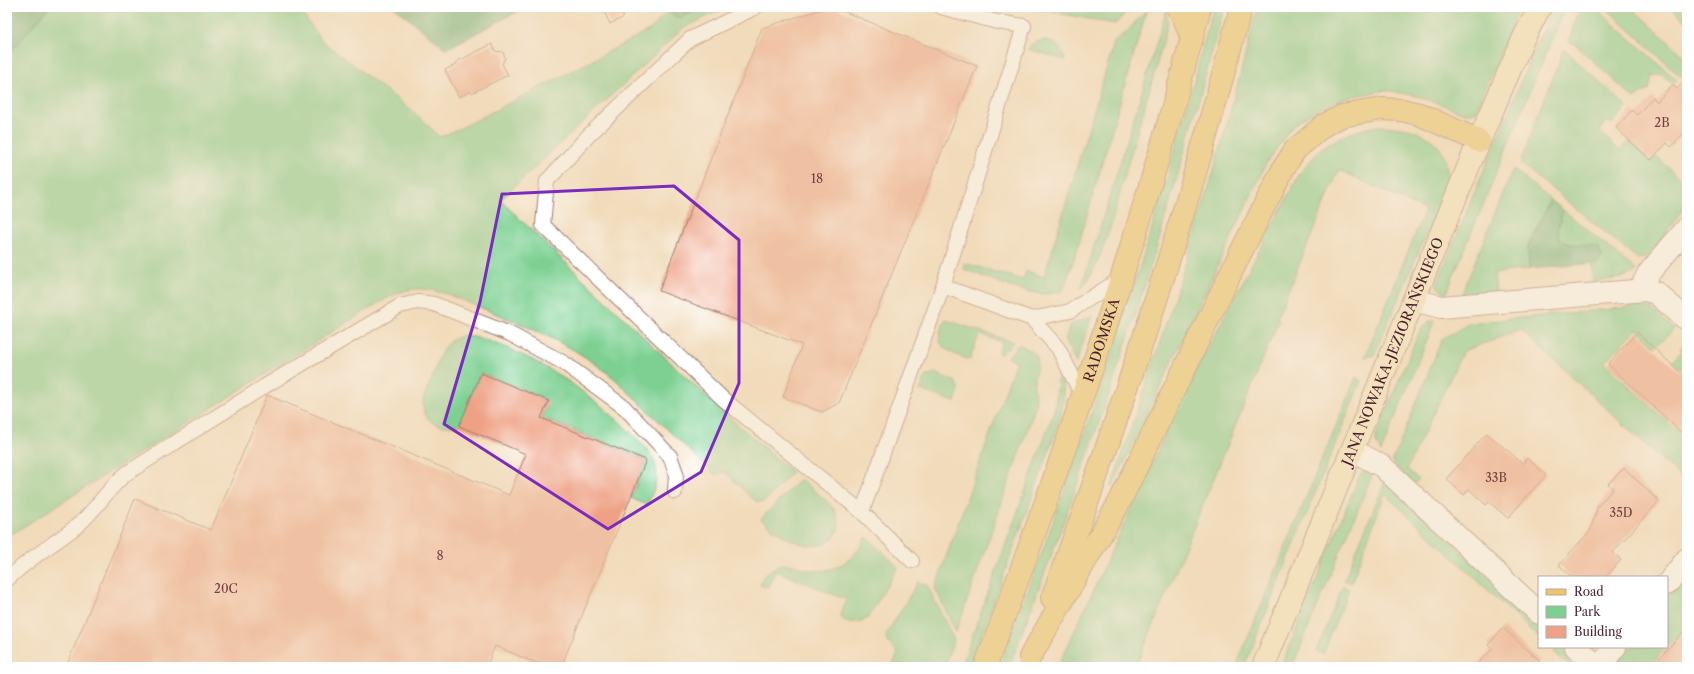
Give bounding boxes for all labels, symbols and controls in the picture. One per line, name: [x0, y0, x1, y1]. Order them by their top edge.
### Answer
house number: 2B: [1654, 115, 1670, 130]
house number: 18: [811, 171, 823, 186]
street label: JANA NOWAKA-JEZIORAŃSKIEGO: [1337, 235, 1447, 470]
street label: RADOMSKA: [1079, 295, 1124, 384]
house number: 33B: [1485, 470, 1507, 485]
house number: 35D: [1610, 505, 1633, 520]
house number: 8: [436, 548, 444, 563]
legend: [1538, 576, 1668, 648]
house number: 20C: [214, 581, 238, 596]
text: Road: [1574, 584, 1604, 599]
text: Park: [1574, 604, 1601, 619]
text: Building: [1574, 624, 1622, 639]

